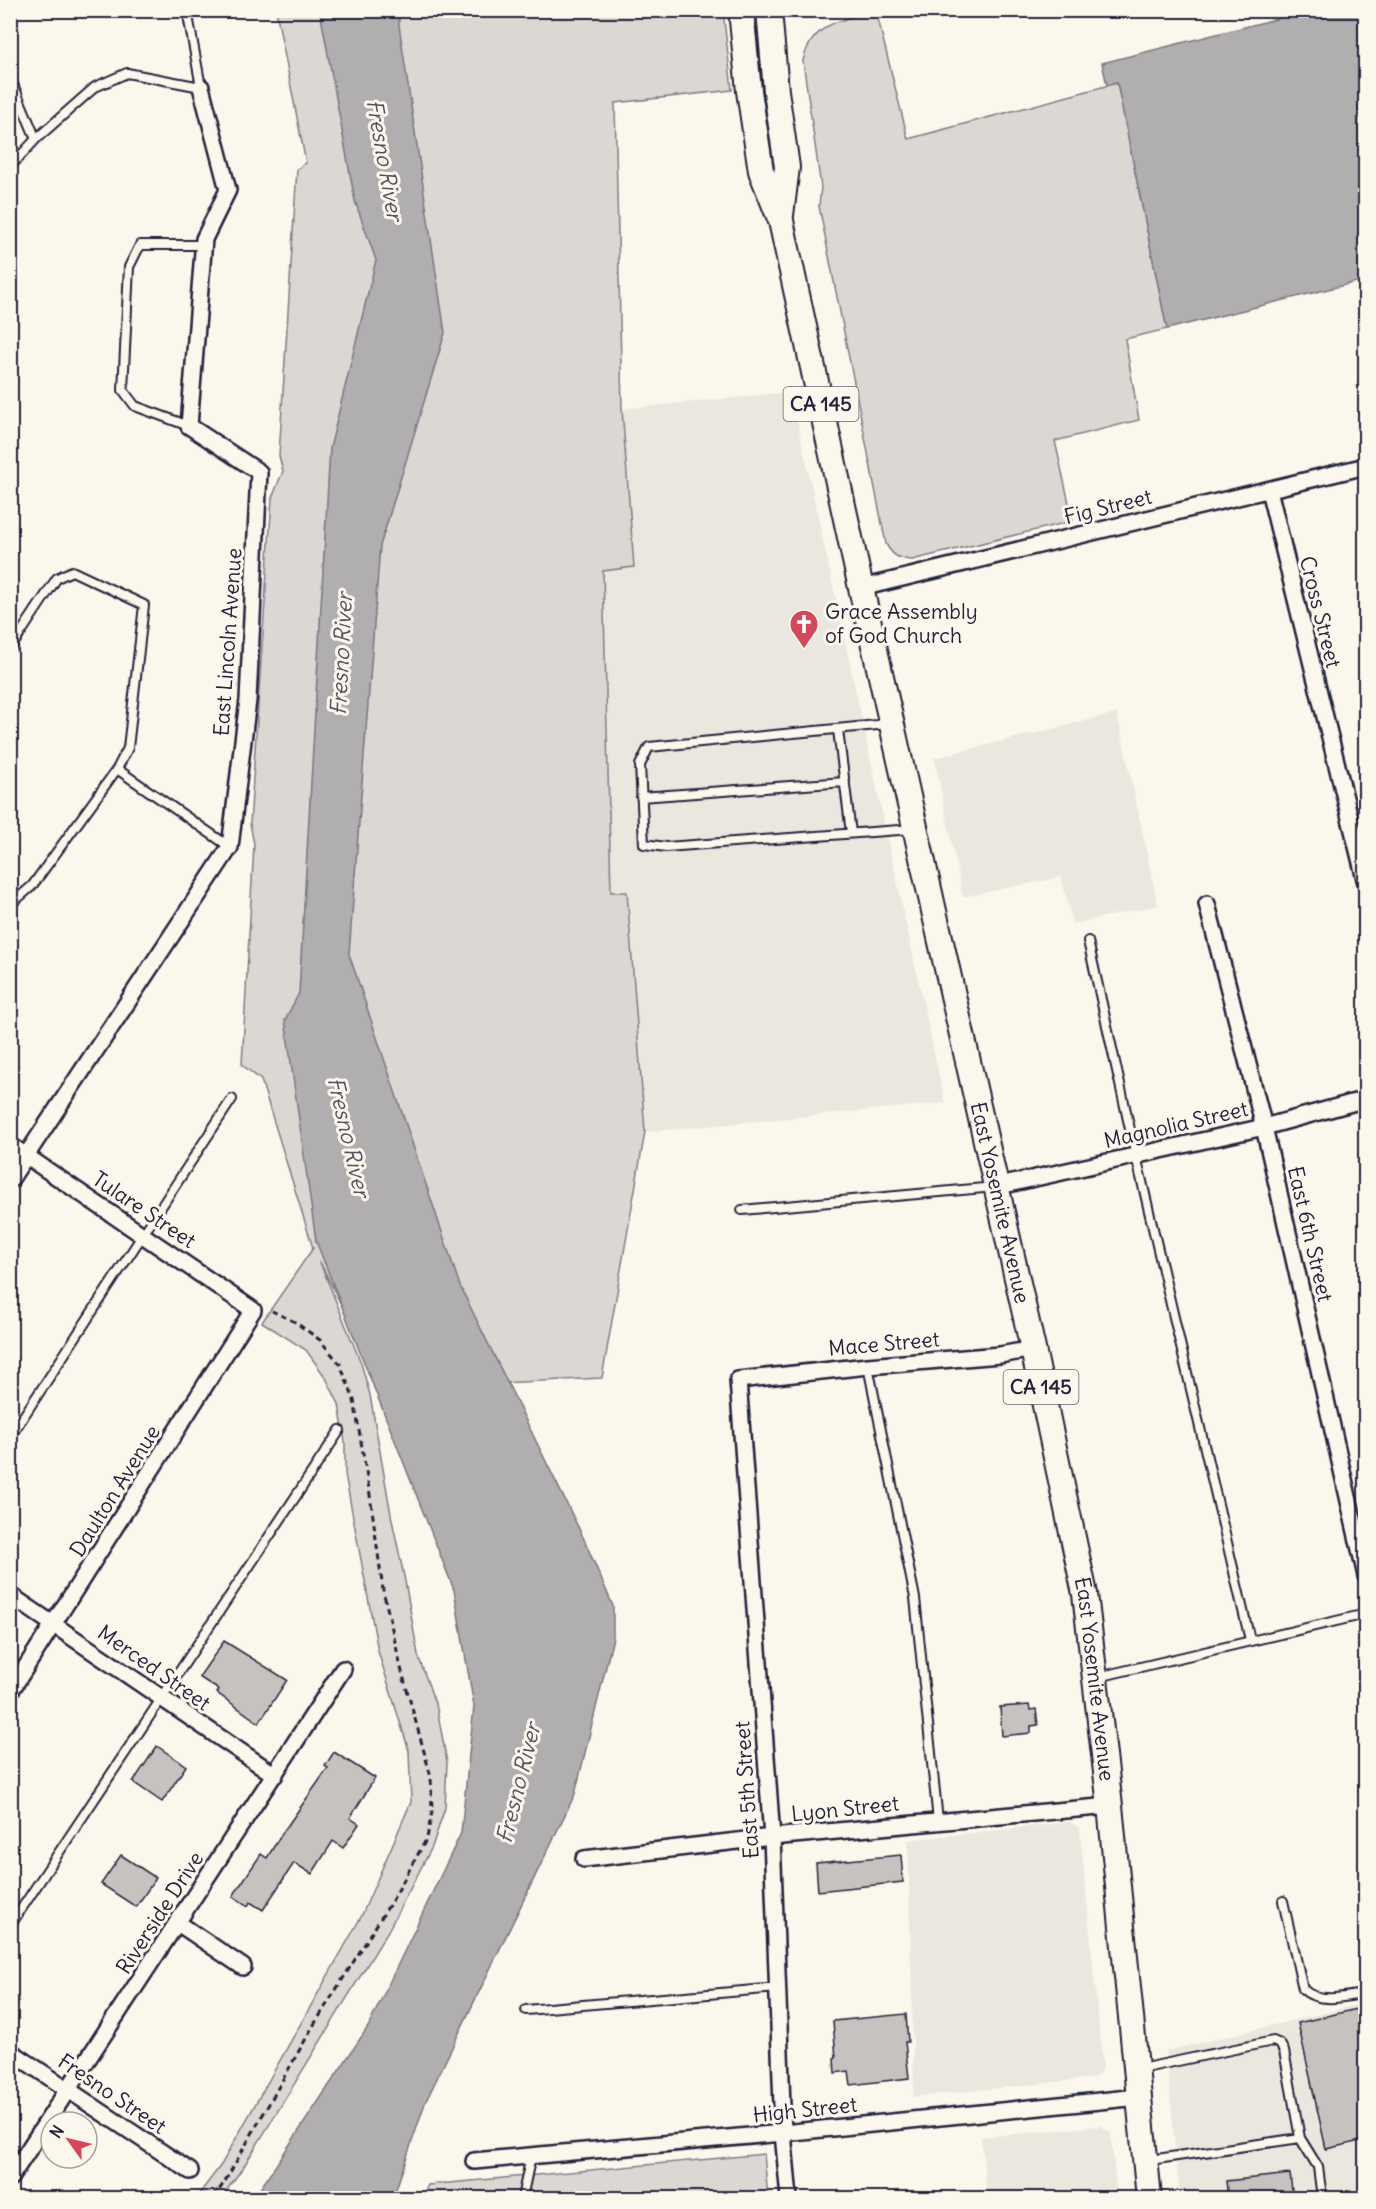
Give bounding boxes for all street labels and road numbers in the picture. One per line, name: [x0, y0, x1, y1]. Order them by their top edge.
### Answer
road number: CA 145: [784, 387, 858, 421]
street label: Fig Street: [1061, 483, 1154, 530]
street label: East Lincoln Avenue: [207, 547, 248, 737]
street label: Cross Street: [1294, 553, 1347, 670]
street label: Magnolia Street: [1101, 1095, 1251, 1154]
street label: East Yosemite Avenue: [965, 1099, 1036, 1306]
street label: East 6th Street: [1282, 1164, 1339, 1304]
street label: Tulare Street: [87, 1165, 201, 1254]
street label: Mace Street: [827, 1325, 941, 1362]
road number: CA 145: [1004, 1370, 1078, 1404]
street label: Daulton Avenue: [63, 1420, 166, 1562]
street label: East Yosemite Avenue: [1069, 1574, 1121, 1783]
street label: Merced Street: [93, 1619, 216, 1716]
street label: East 5th Street: [728, 1720, 765, 1860]
street label: Lyon Street: [790, 1789, 900, 1828]
street label: Riverside Drive: [110, 1846, 209, 1979]
street label: Fresno Street: [53, 2047, 172, 2140]
street label: High Street: [751, 2091, 858, 2128]

